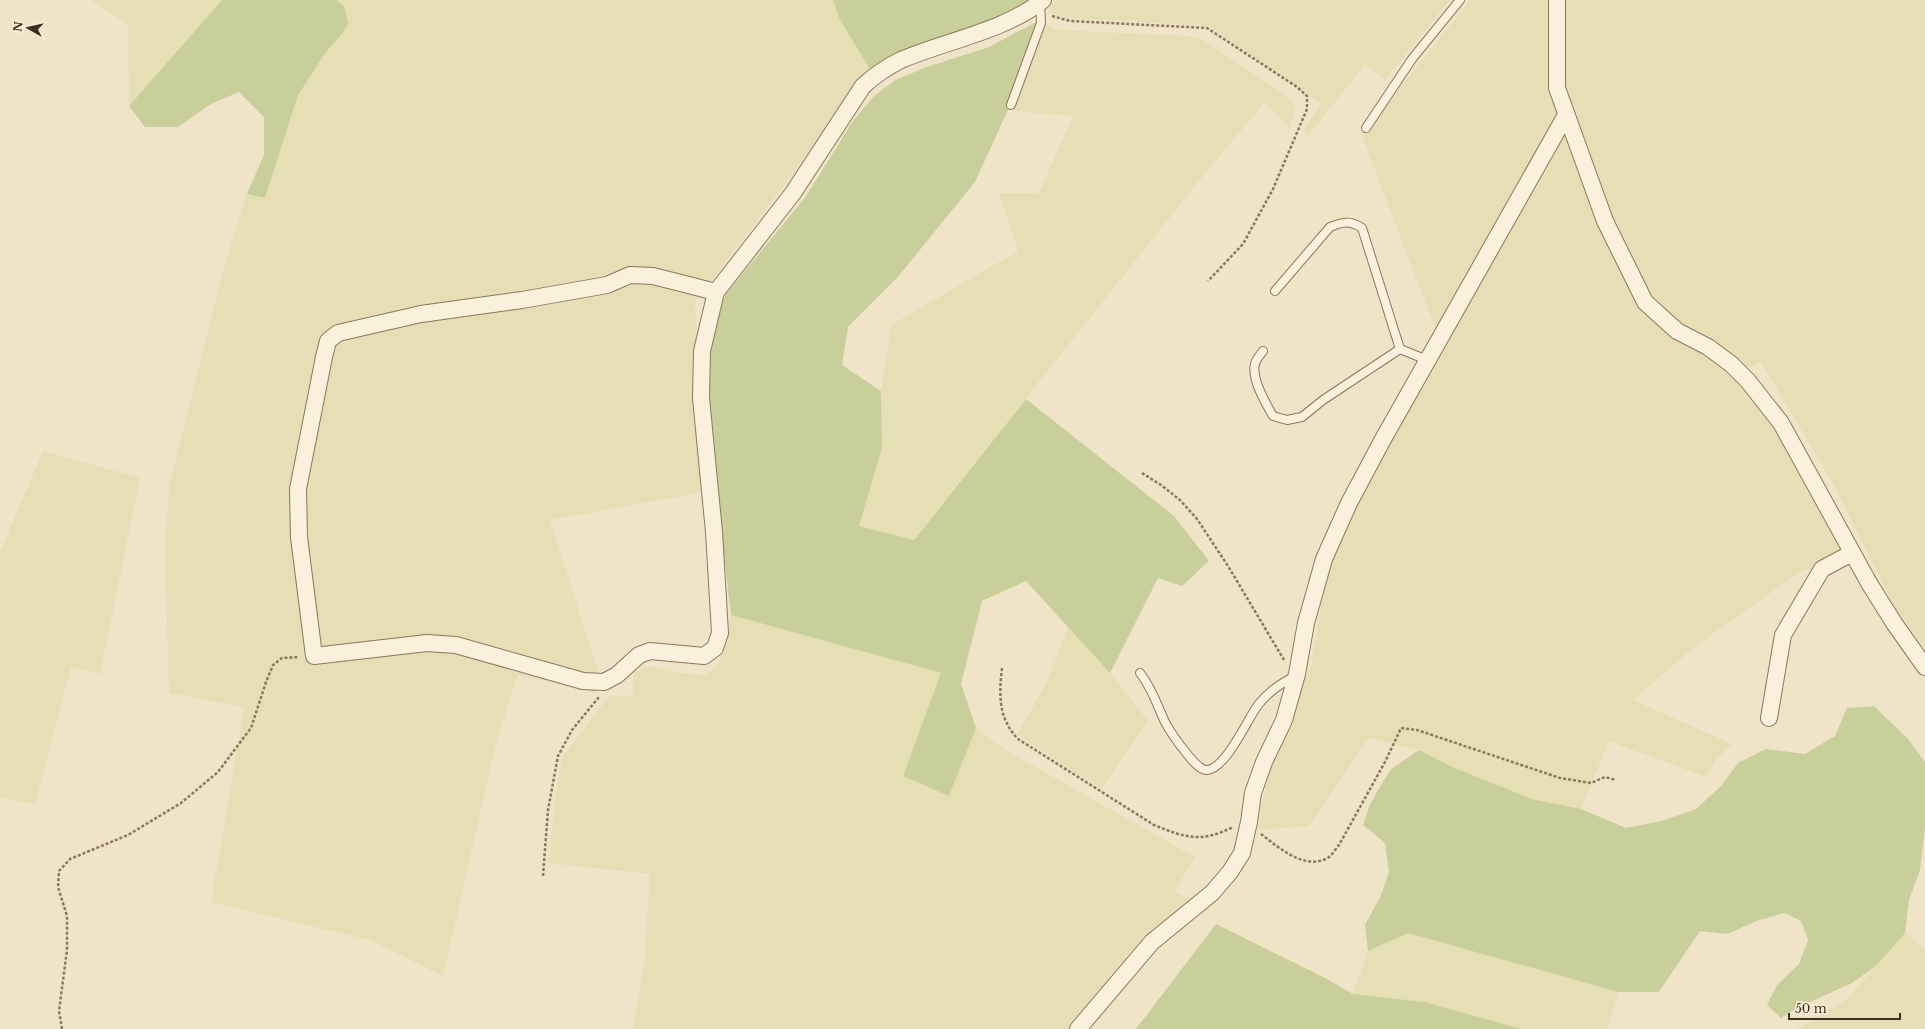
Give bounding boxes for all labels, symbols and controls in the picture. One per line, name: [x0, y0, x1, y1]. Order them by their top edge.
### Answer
north arrow: [8, 8, 48, 48]
text: N: [10, 20, 26, 33]
scale bar: [1789, 995, 1900, 1021]
text: 50 m: [1795, 1001, 1827, 1016]

